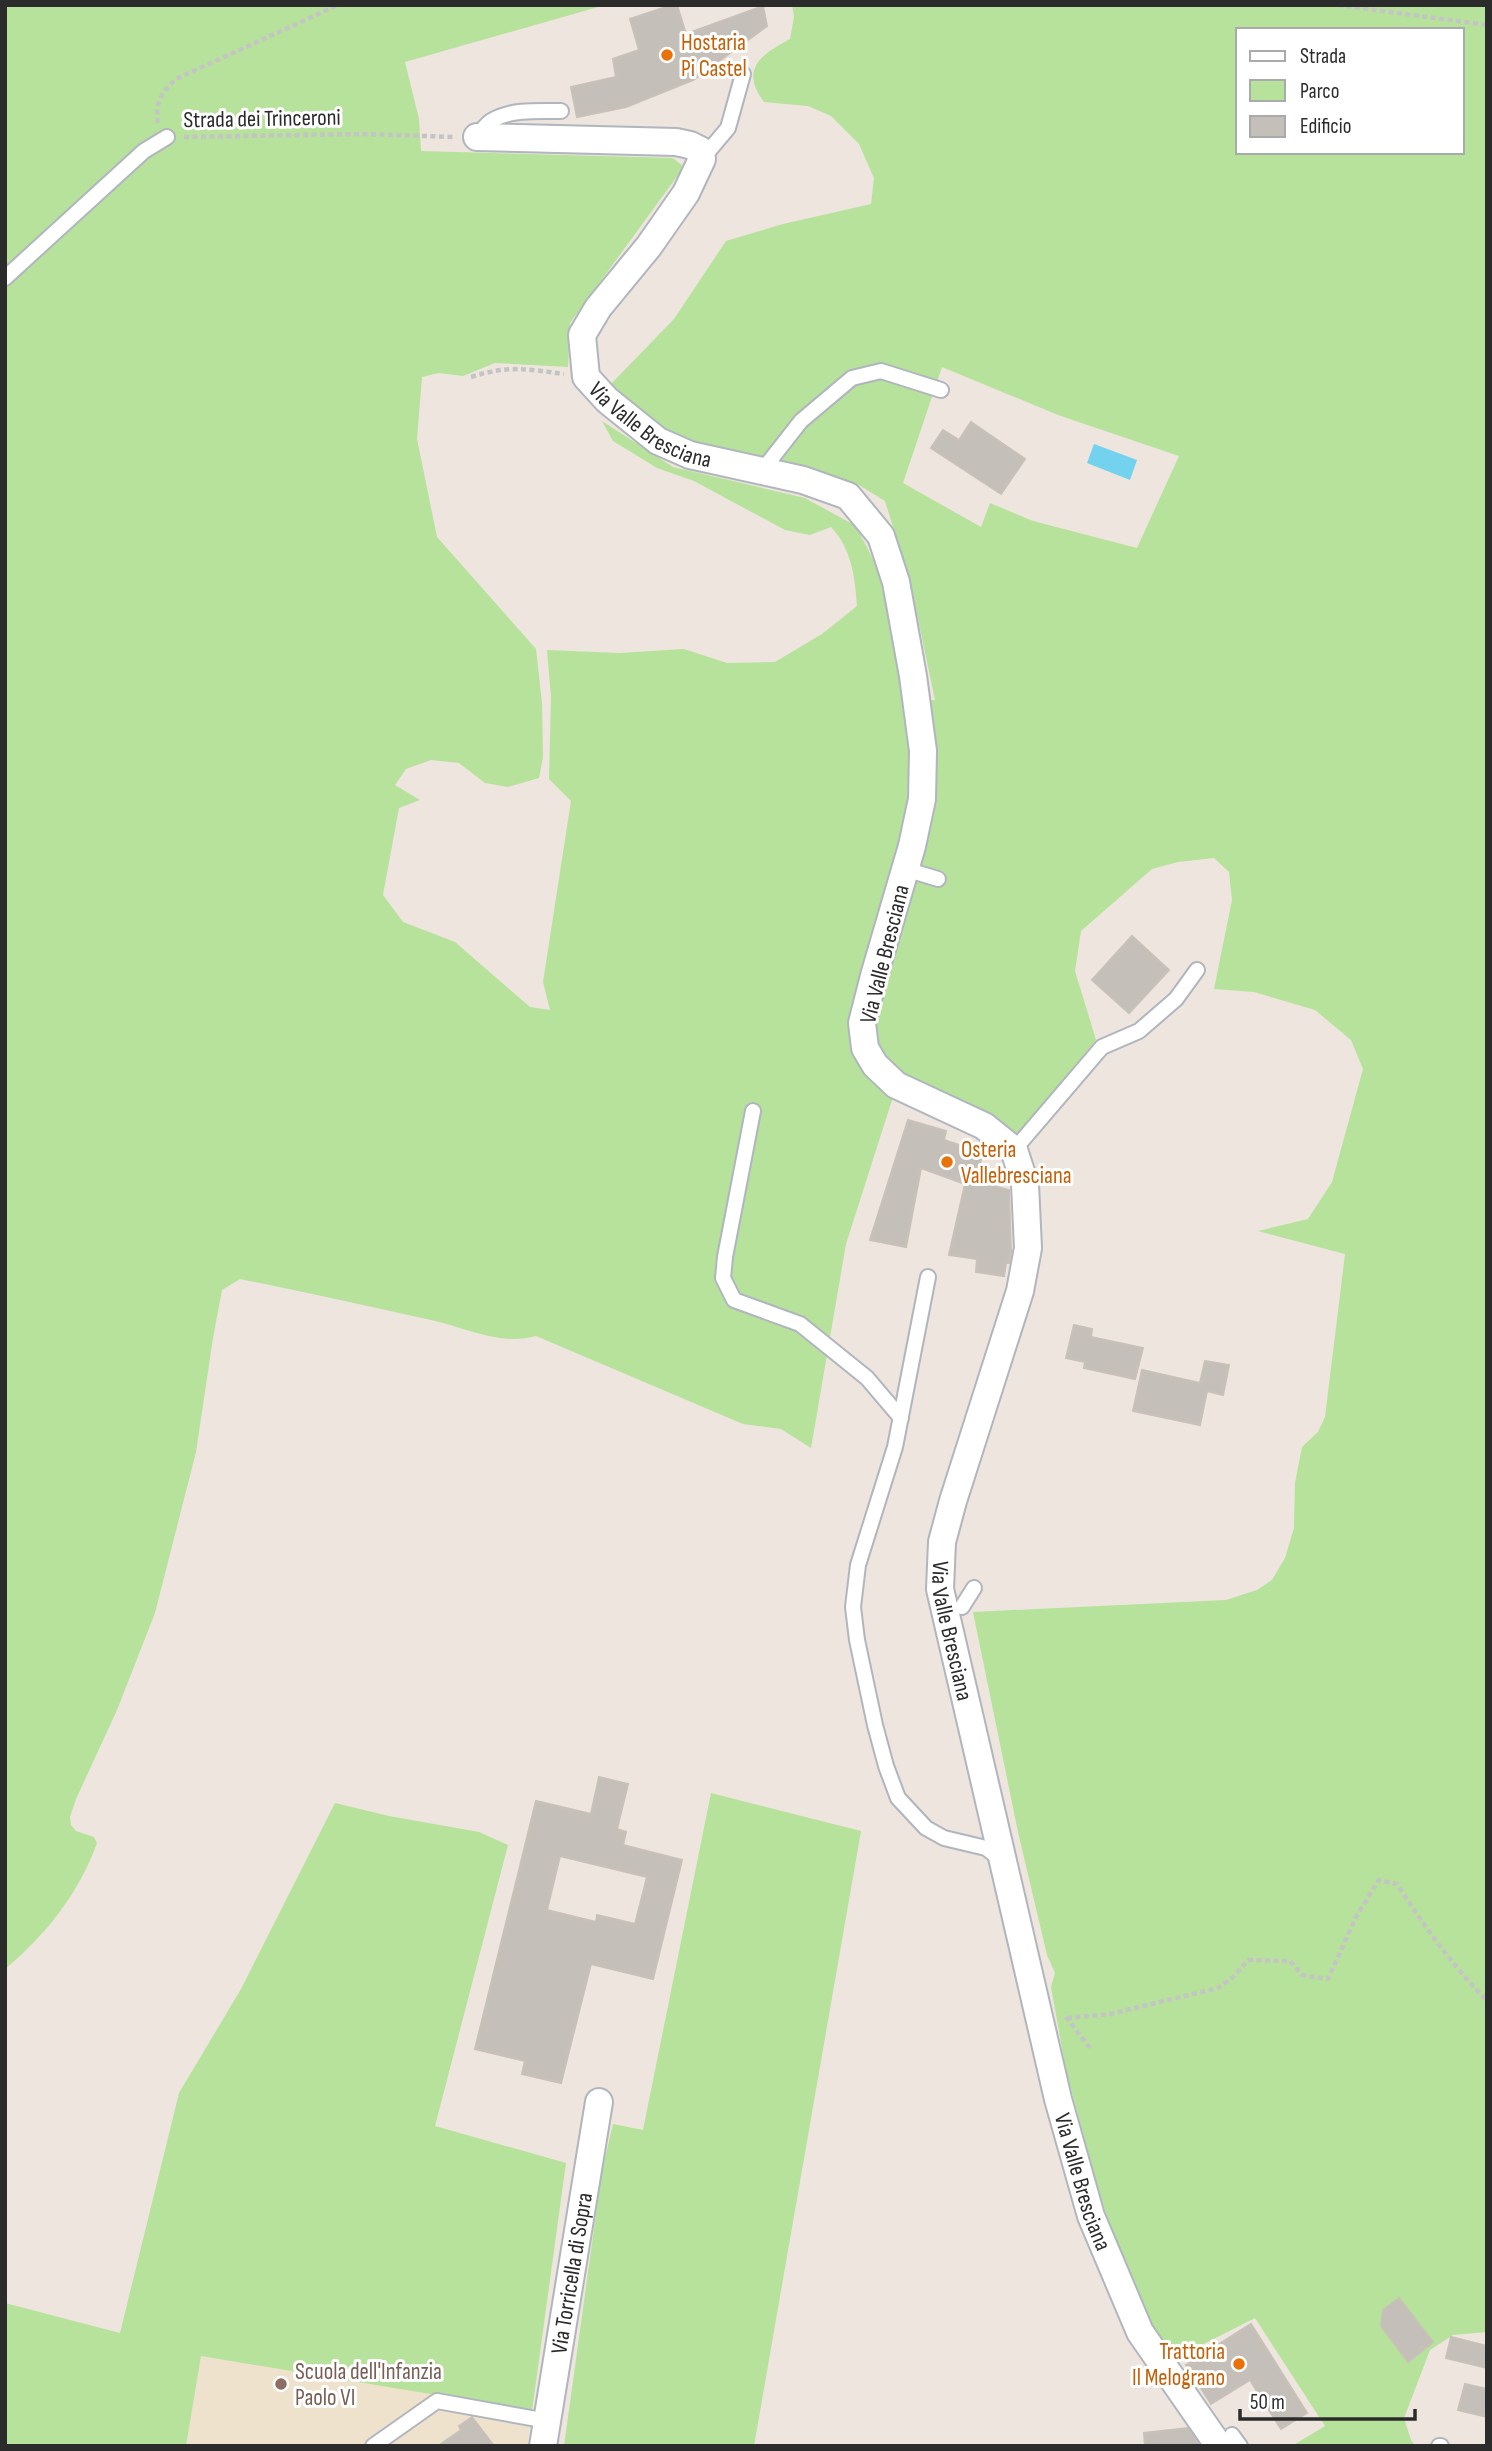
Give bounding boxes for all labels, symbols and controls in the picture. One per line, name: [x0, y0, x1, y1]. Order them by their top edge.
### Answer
legend: [1236, 28, 1464, 154]
place label: Hostaria Pi Castel: [681, 29, 747, 83]
text: Strada: [1300, 44, 1346, 69]
marker: Hostaria Pi Castel: [659, 47, 675, 63]
text: Parco: [1300, 79, 1339, 104]
street label: Strada dei Trinceroni: [183, 104, 341, 134]
text: Edificio: [1300, 114, 1351, 139]
street label: Via Valle Bresciana: [582, 376, 714, 474]
street label: Via Valle Bresciana: [854, 882, 916, 1027]
place label: Osteria Vallebresciana: [961, 1136, 1072, 1190]
marker: Osteria Vallebresciana: [939, 1154, 955, 1170]
street label: Via Valle Bresciana: [925, 1560, 978, 1703]
street label: Via Valle Bresciana: [1048, 2110, 1117, 2255]
street label: Via Torricella di Sopra: [545, 2191, 599, 2356]
place label: Trattoria Il Melograno: [1132, 2338, 1225, 2392]
marker: Trattoria Il Melograno: [1231, 2356, 1247, 2372]
place label: Scuola dell'Infanzia Paolo VI: [295, 2358, 442, 2412]
marker: Scuola dell'Infanzia Paolo VI: [273, 2376, 289, 2392]
scale bar: [1240, 2378, 1415, 2422]
text: 50 m: [1250, 2390, 1285, 2415]

